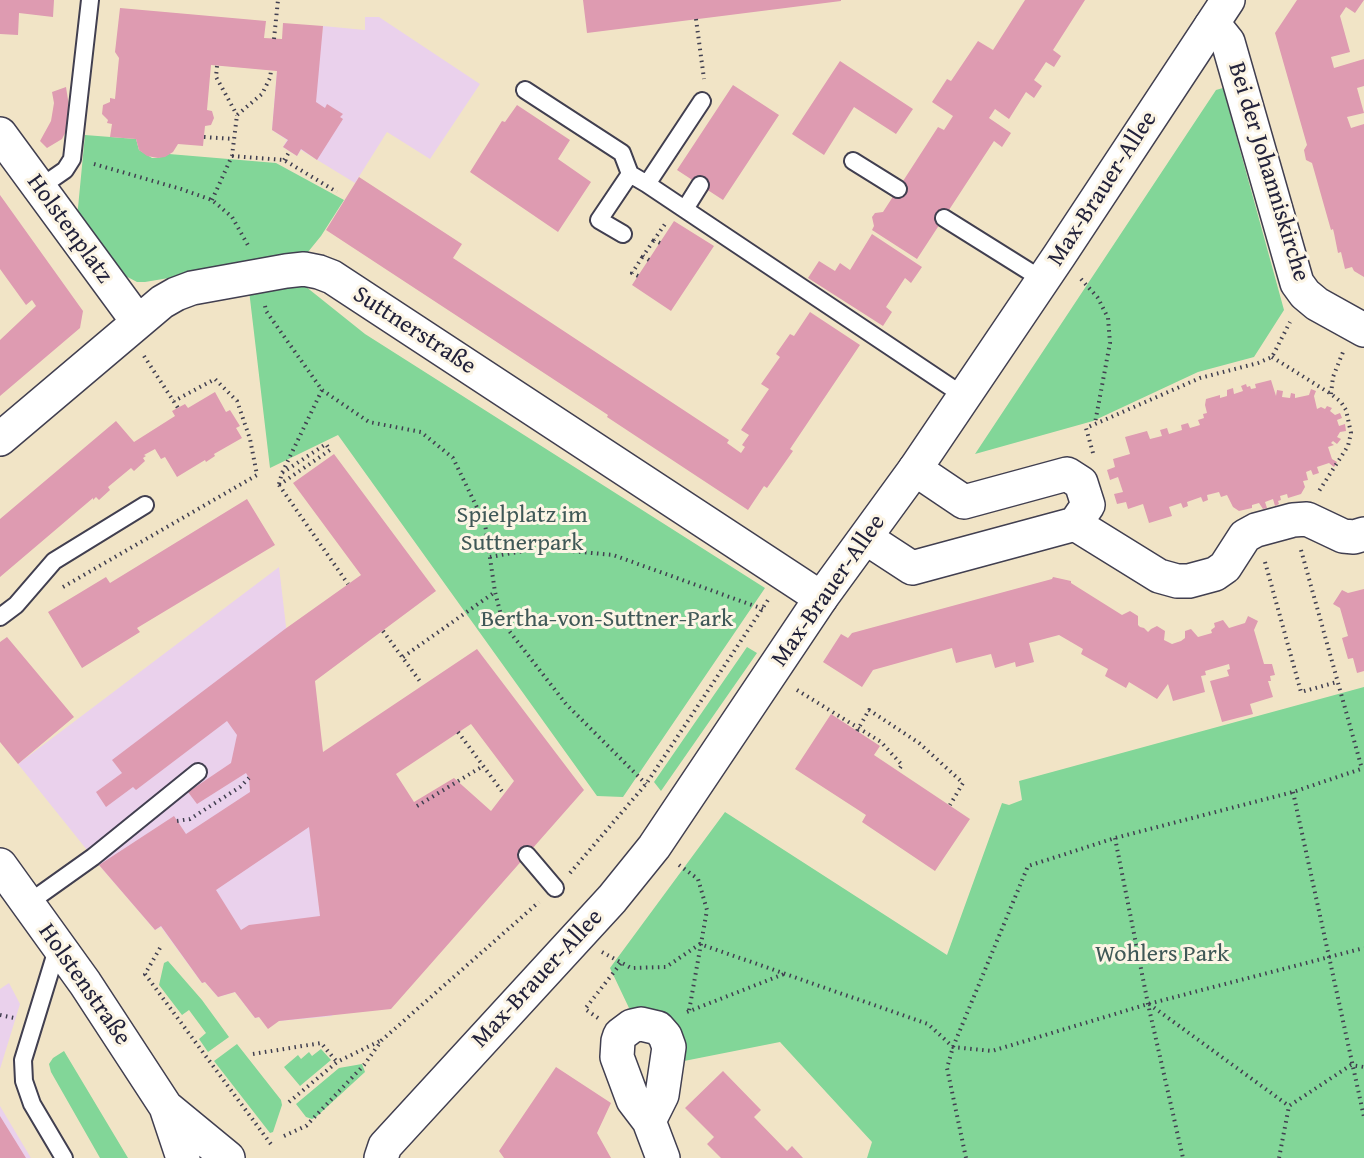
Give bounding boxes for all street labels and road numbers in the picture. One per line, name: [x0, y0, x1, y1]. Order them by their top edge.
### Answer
street label: Bei der Johanniskirche: [1221, 59, 1315, 285]
street label: Max-Brauer-Allee: [1042, 106, 1164, 272]
street label: Holstenplatz: [20, 169, 118, 289]
street label: Suttnerstraße: [347, 281, 481, 381]
street label: Max-Brauer-Allee: [766, 509, 892, 673]
street label: Max-Brauer-Allee: [466, 904, 610, 1054]
street label: Holstenstraße: [31, 919, 137, 1051]

